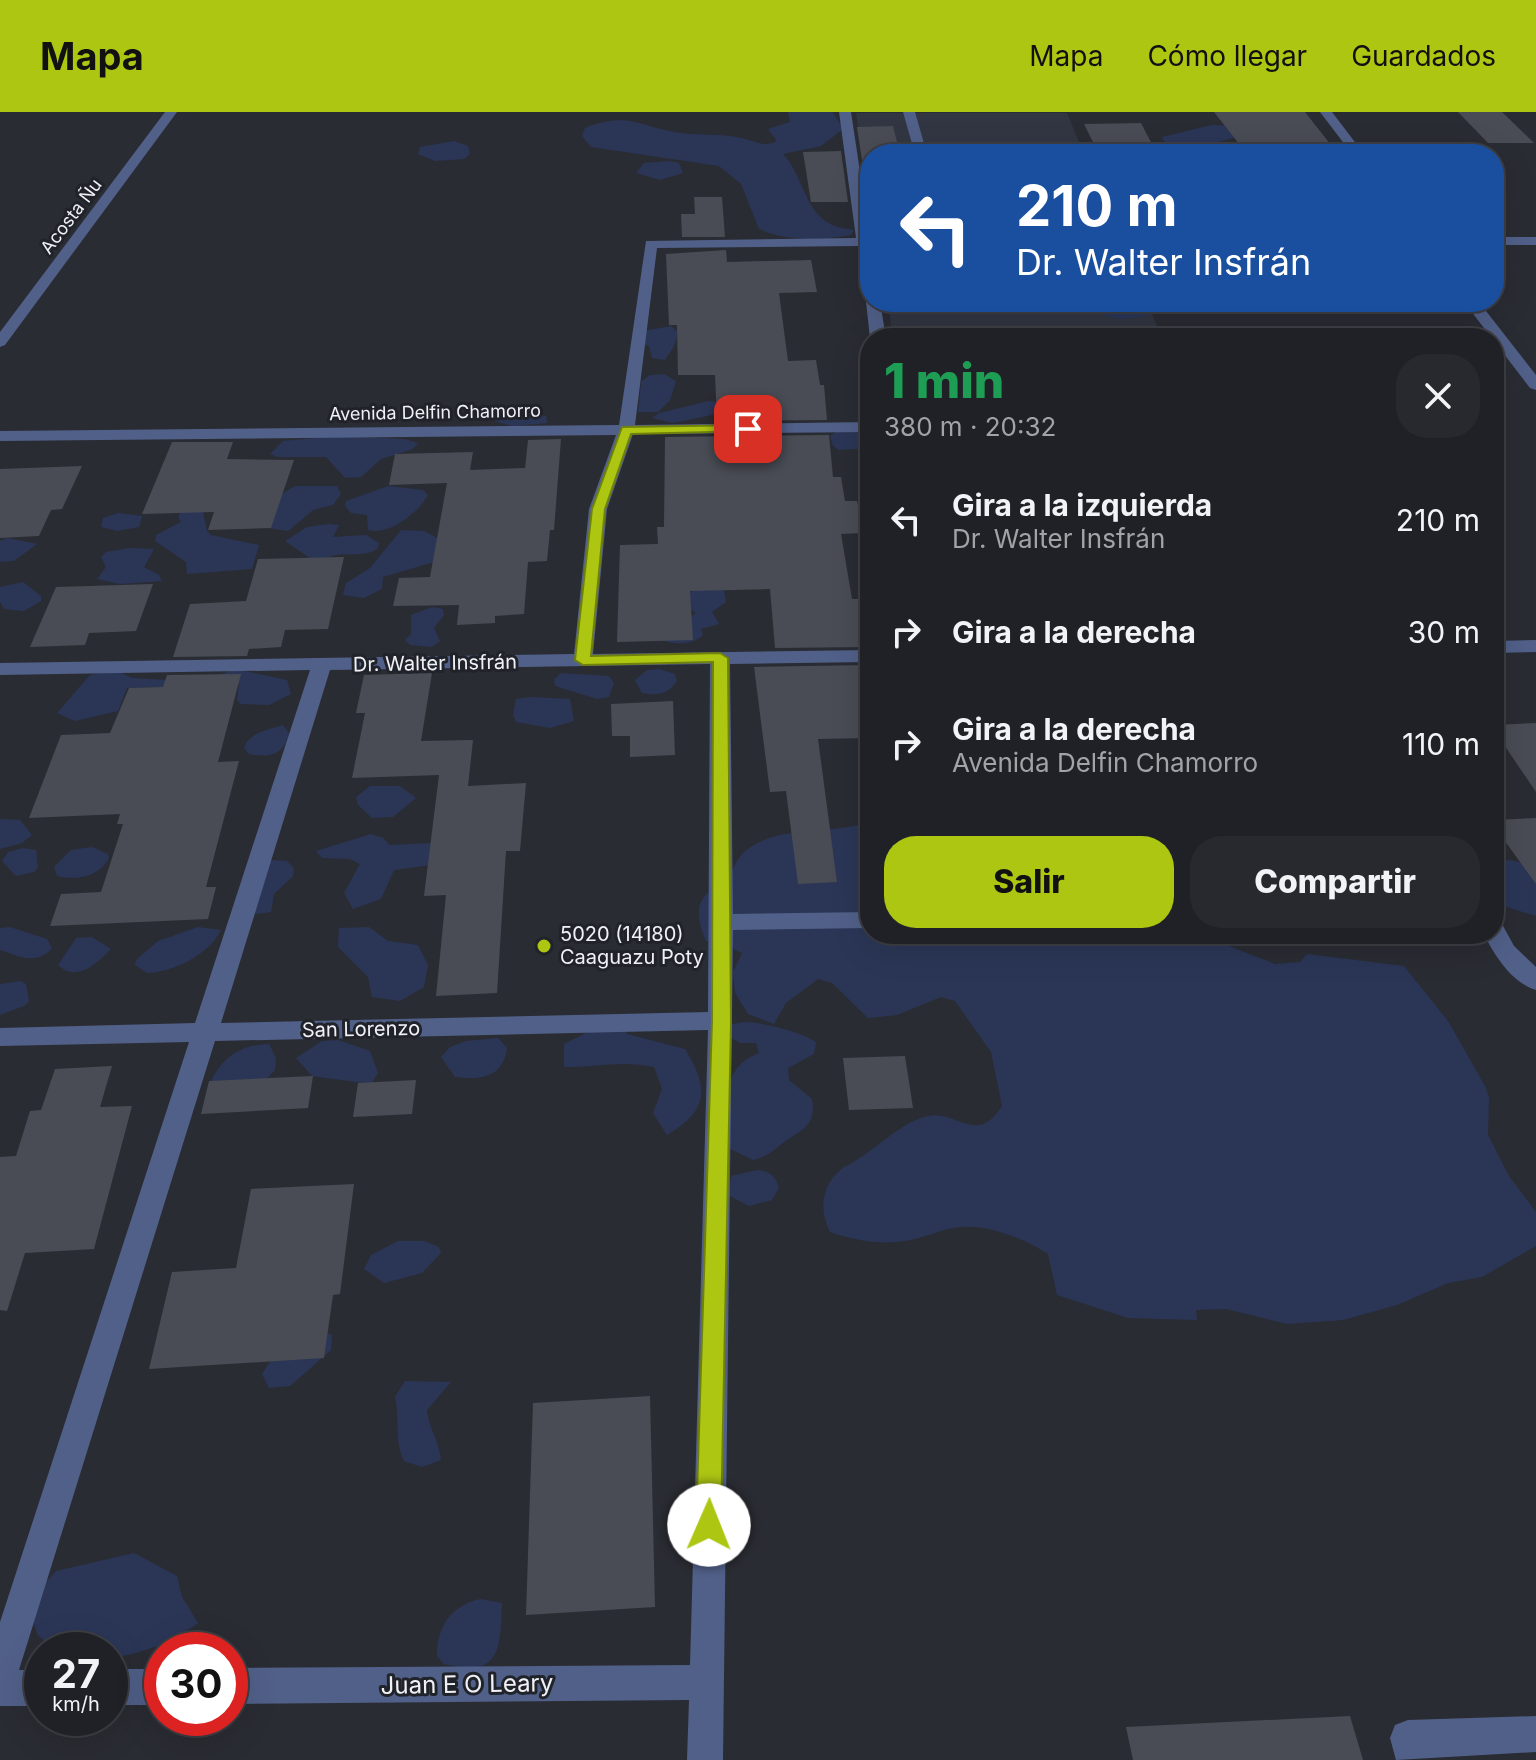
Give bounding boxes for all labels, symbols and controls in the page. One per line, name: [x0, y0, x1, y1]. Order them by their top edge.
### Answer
text: Mapa: [40, 33, 144, 79]
text: Mapa: [1029, 39, 1103, 73]
text: Cómo llegar: [1147, 39, 1307, 73]
text: Guardados: [1351, 39, 1496, 73]
text: 210 m: [1016, 172, 1178, 240]
street label: Acosta Ñu: [35, 174, 106, 258]
icon: left: [884, 176, 988, 280]
text: Dr. Walter Insfrán: [1016, 240, 1311, 284]
text: 1 min: [884, 351, 1004, 410]
button: close: [1396, 354, 1480, 438]
pin: [714, 395, 782, 463]
street label: Avenida Delfin Chamorro: [329, 400, 541, 424]
icon: arrive: [726, 407, 770, 451]
text: 380 m · 20:32: [884, 411, 1056, 442]
text: Gira a la izquierda: [952, 487, 1212, 523]
icon: left: [884, 498, 928, 542]
text: 210 m: [1396, 502, 1480, 538]
text: Dr. Walter Insfrán: [952, 523, 1165, 554]
icon: right: [884, 610, 928, 654]
text: Gira a la derecha: [952, 614, 1196, 650]
text: 30 m: [1408, 614, 1480, 650]
street label: Dr. Walter Insfrán: [353, 650, 517, 676]
text: Gira a la derecha: [952, 711, 1196, 747]
icon: right: [884, 722, 928, 766]
text: 110 m: [1402, 726, 1480, 762]
text: Avenida Delfin Chamorro: [952, 747, 1258, 778]
button: Salir: [884, 836, 1174, 928]
button: Compartir: [1190, 836, 1480, 928]
place label: 5020 (14180) Caaguazu Poty: [560, 922, 704, 969]
marker: 5020 (14180) Caaguazu Poty: [535, 937, 553, 955]
street label: San Lorenzo: [302, 1016, 420, 1042]
position arrow: [667, 1483, 751, 1567]
speed limit sign: 30: [144, 1632, 248, 1736]
text: 27: [52, 1649, 100, 1698]
street label: Juan E O Leary: [380, 1668, 554, 1700]
text: km/h: [52, 1692, 100, 1716]

